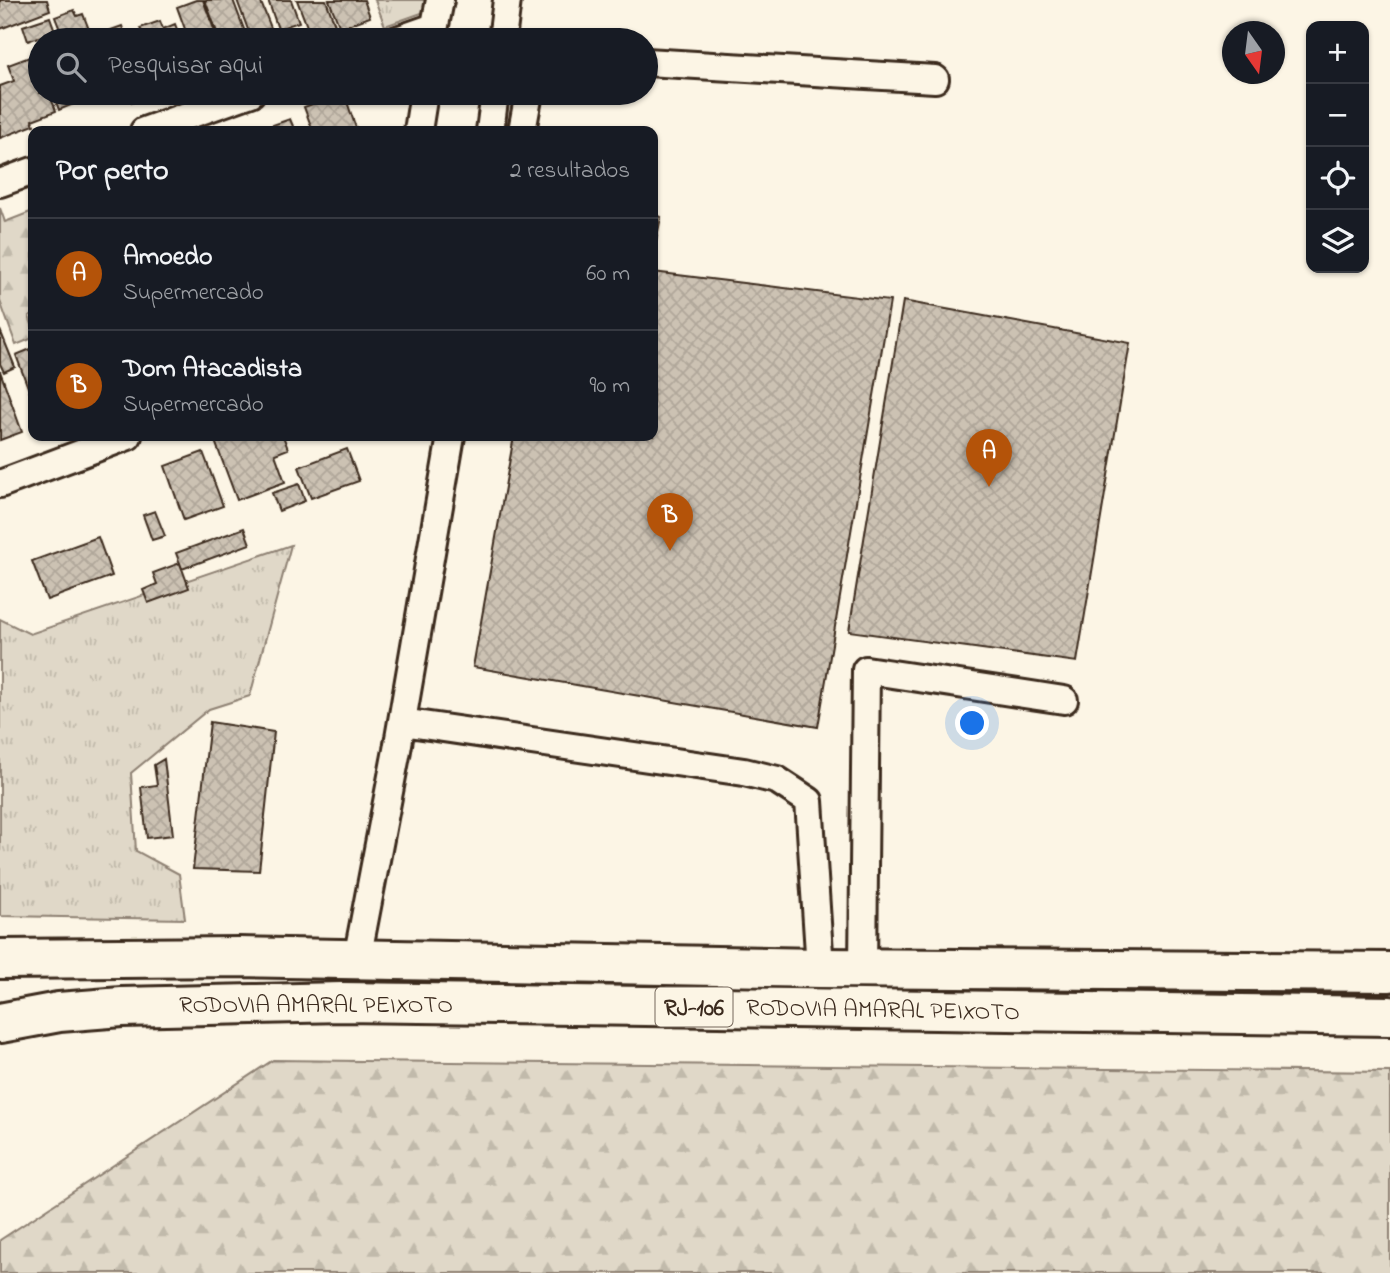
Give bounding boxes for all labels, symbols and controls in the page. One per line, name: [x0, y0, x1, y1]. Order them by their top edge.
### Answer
north arrow: [1222, 21, 1285, 84]
map controls: [1306, 21, 1369, 273]
button: +: [1306, 21, 1369, 84]
search box: [28, 28, 658, 105]
icon: search: [52, 48, 90, 86]
text: Pesquisar aqui: [108, 48, 263, 86]
button: −: [1306, 84, 1369, 147]
button: locate: [1306, 147, 1369, 210]
text: Por perto: [56, 150, 169, 194]
text: 2 resultados: [510, 155, 630, 188]
button: layers: [1306, 210, 1369, 273]
text: Amoedo: [123, 239, 213, 277]
text: A: [72, 258, 86, 291]
text: 60 m: [586, 258, 630, 291]
text: Supermercado: [123, 277, 264, 310]
text: Dom Atacadista: [123, 351, 302, 389]
text: B: [71, 370, 87, 403]
text: 90 m: [590, 370, 630, 403]
text: Supermercado: [123, 389, 264, 422]
pin: A: [966, 429, 1012, 487]
pin: B: [647, 493, 693, 551]
your location: [955, 706, 989, 740]
road number: RJ-106: [656, 988, 732, 1026]
street label: RODOVIA AMARAL PEIXOTO: [179, 989, 453, 1024]
street label: RODOVIA AMARAL PEIXOTO: [746, 992, 1020, 1031]

